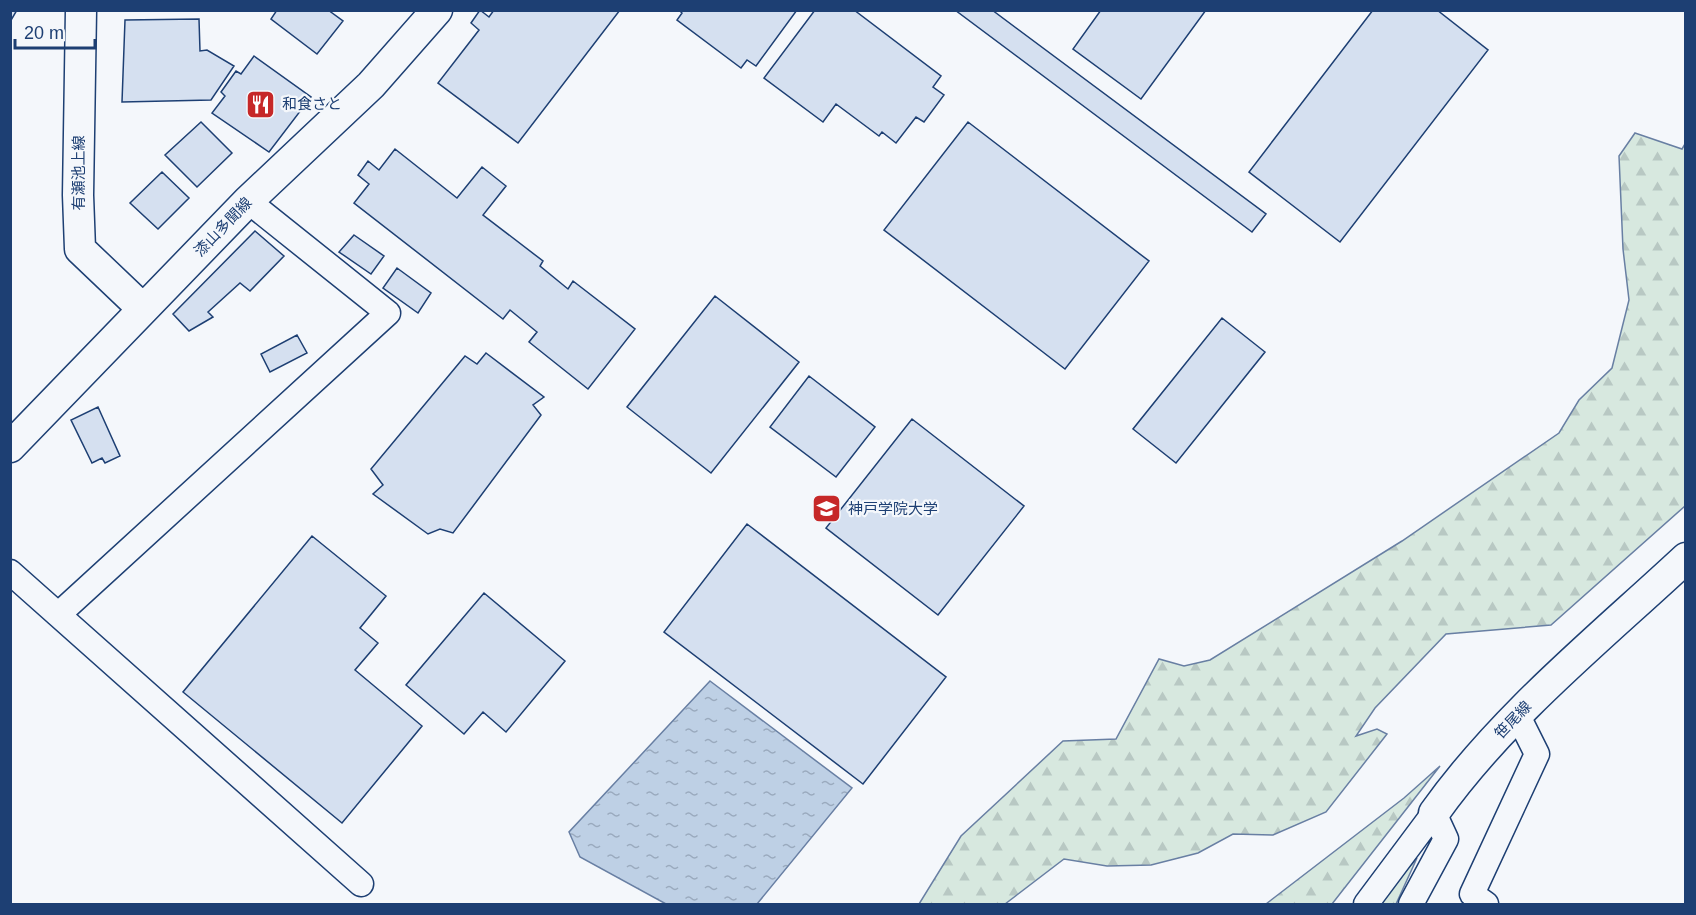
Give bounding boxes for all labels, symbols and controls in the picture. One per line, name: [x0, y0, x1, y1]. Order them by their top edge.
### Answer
scale bar: [15, 12, 94, 50]
text: 20 m: [24, 23, 64, 43]
restaurant icon: 和食さと: [245, 88, 277, 120]
place label: 和食さと: [282, 95, 342, 112]
street label: 有瀬池上線: [70, 135, 87, 211]
street label: 漆山多聞線: [190, 194, 255, 260]
school or university icon: 神戸学院大学: [811, 493, 843, 525]
place label: 神戸学院大学: [848, 500, 938, 517]
street label: 笹尾線: [1491, 698, 1534, 742]

